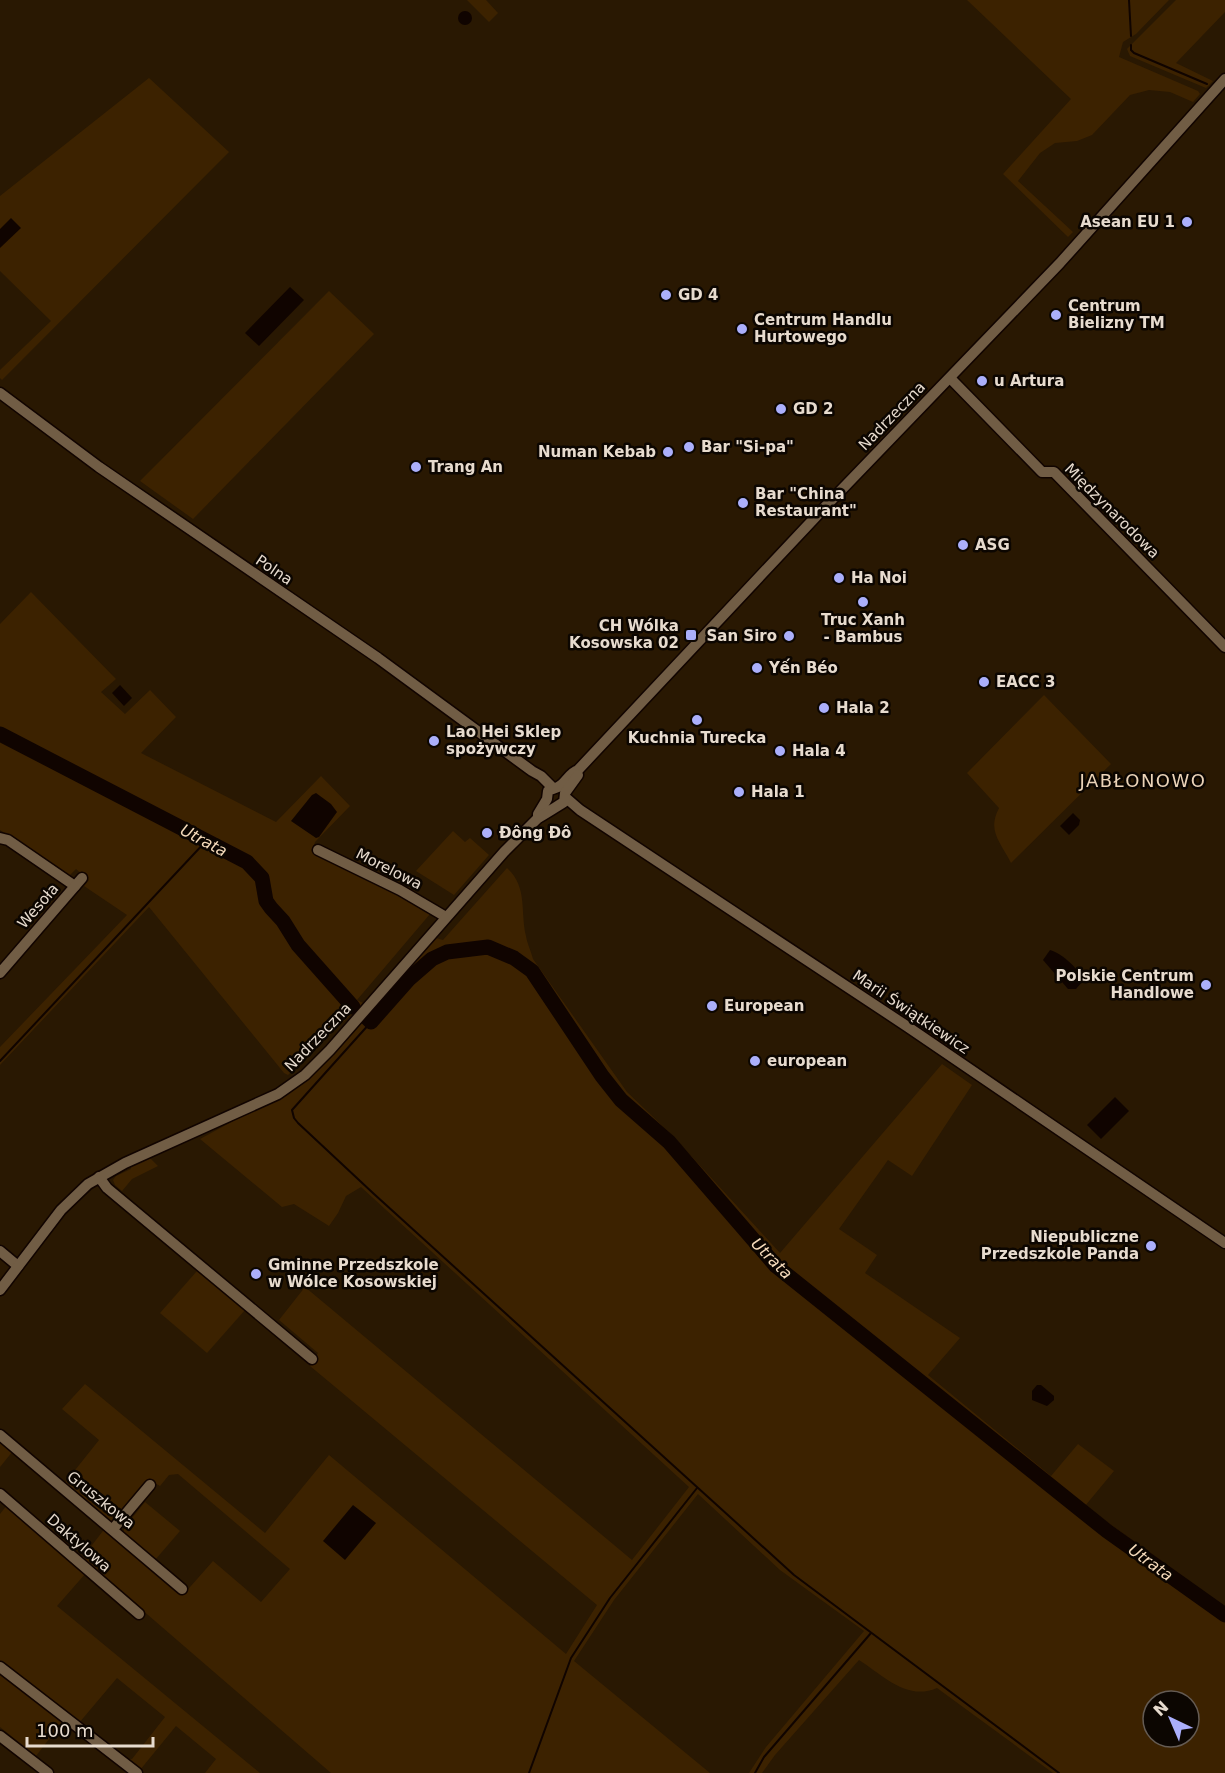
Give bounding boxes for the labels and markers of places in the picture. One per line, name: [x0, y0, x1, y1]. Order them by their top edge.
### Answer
place label: Asean EU 1: [1080, 213, 1175, 231]
marker: Asean EU 1: [1180, 215, 1194, 229]
place label: GD 4: [678, 286, 718, 304]
marker: GD 4: [659, 288, 673, 302]
place label: Centrum Bielizny TM: [1068, 297, 1165, 332]
marker: Centrum Bielizny TM: [1049, 308, 1063, 322]
place label: Centrum Handlu Hurtowego: [754, 311, 892, 346]
marker: Centrum Handlu Hurtowego: [735, 322, 749, 336]
place label: u Artura: [994, 372, 1064, 390]
marker: u Artura: [975, 374, 989, 388]
place label: GD 2: [793, 400, 833, 418]
marker: GD 2: [774, 402, 788, 416]
place label: Bar "Si-pa": [701, 438, 794, 456]
marker: Bar "Si-pa": [682, 440, 696, 454]
place label: Numan Kebab: [538, 443, 656, 461]
marker: Numan Kebab: [661, 445, 675, 459]
place label: Trang An: [428, 458, 503, 476]
marker: Trang An: [409, 460, 423, 474]
place label: Bar "China Restaurant": [755, 485, 857, 520]
marker: Bar "China Restaurant": [736, 496, 750, 510]
place label: ASG: [975, 536, 1010, 554]
marker: ASG: [956, 538, 970, 552]
place label: Ha Noi: [851, 569, 907, 587]
marker: Ha Noi: [832, 571, 846, 585]
marker: Truc Xanh - Bambus: [856, 595, 870, 609]
place label: Truc Xanh - Bambus: [821, 611, 905, 646]
place label: CH Wólka Kosowska 02: [569, 617, 679, 652]
place label: San Siro: [707, 627, 777, 645]
marker: CH Wólka Kosowska 02: [684, 628, 698, 642]
marker: San Siro: [782, 629, 796, 643]
place label: Yến Béo: [768, 658, 838, 677]
marker: Yến Béo: [750, 661, 764, 675]
place label: EACC 3: [996, 673, 1056, 691]
marker: EACC 3: [977, 675, 991, 689]
place label: Hala 2: [836, 699, 890, 717]
marker: Hala 2: [817, 701, 831, 715]
marker: Kuchnia Turecka: [690, 713, 704, 727]
place label: Lao Hei Sklep spożywczy: [446, 723, 561, 758]
place label: Kuchnia Turecka: [628, 729, 766, 747]
marker: Lao Hei Sklep spożywczy: [427, 734, 441, 748]
place label: Hala 4: [792, 742, 846, 760]
marker: Hala 4: [773, 744, 787, 758]
place label: Hala 1: [751, 783, 805, 801]
marker: Hala 1: [732, 785, 746, 799]
place label: Đông Đô: [499, 824, 571, 842]
marker: Đông Đô: [480, 826, 494, 840]
place label: Polskie Centrum Handlowe: [1055, 967, 1194, 1002]
marker: Polskie Centrum Handlowe: [1199, 978, 1213, 992]
place label: European: [724, 997, 804, 1015]
marker: European: [705, 999, 719, 1013]
place label: european: [767, 1052, 847, 1070]
marker: european: [748, 1054, 762, 1068]
place label: Niepubliczne Przedszkole Panda: [981, 1228, 1139, 1263]
marker: Niepubliczne Przedszkole Panda: [1144, 1239, 1158, 1253]
place label: Gminne Przedszkole w Wólce Kosowskiej: [268, 1256, 439, 1291]
marker: Gminne Przedszkole w Wólce Kosowskiej: [249, 1267, 263, 1281]

